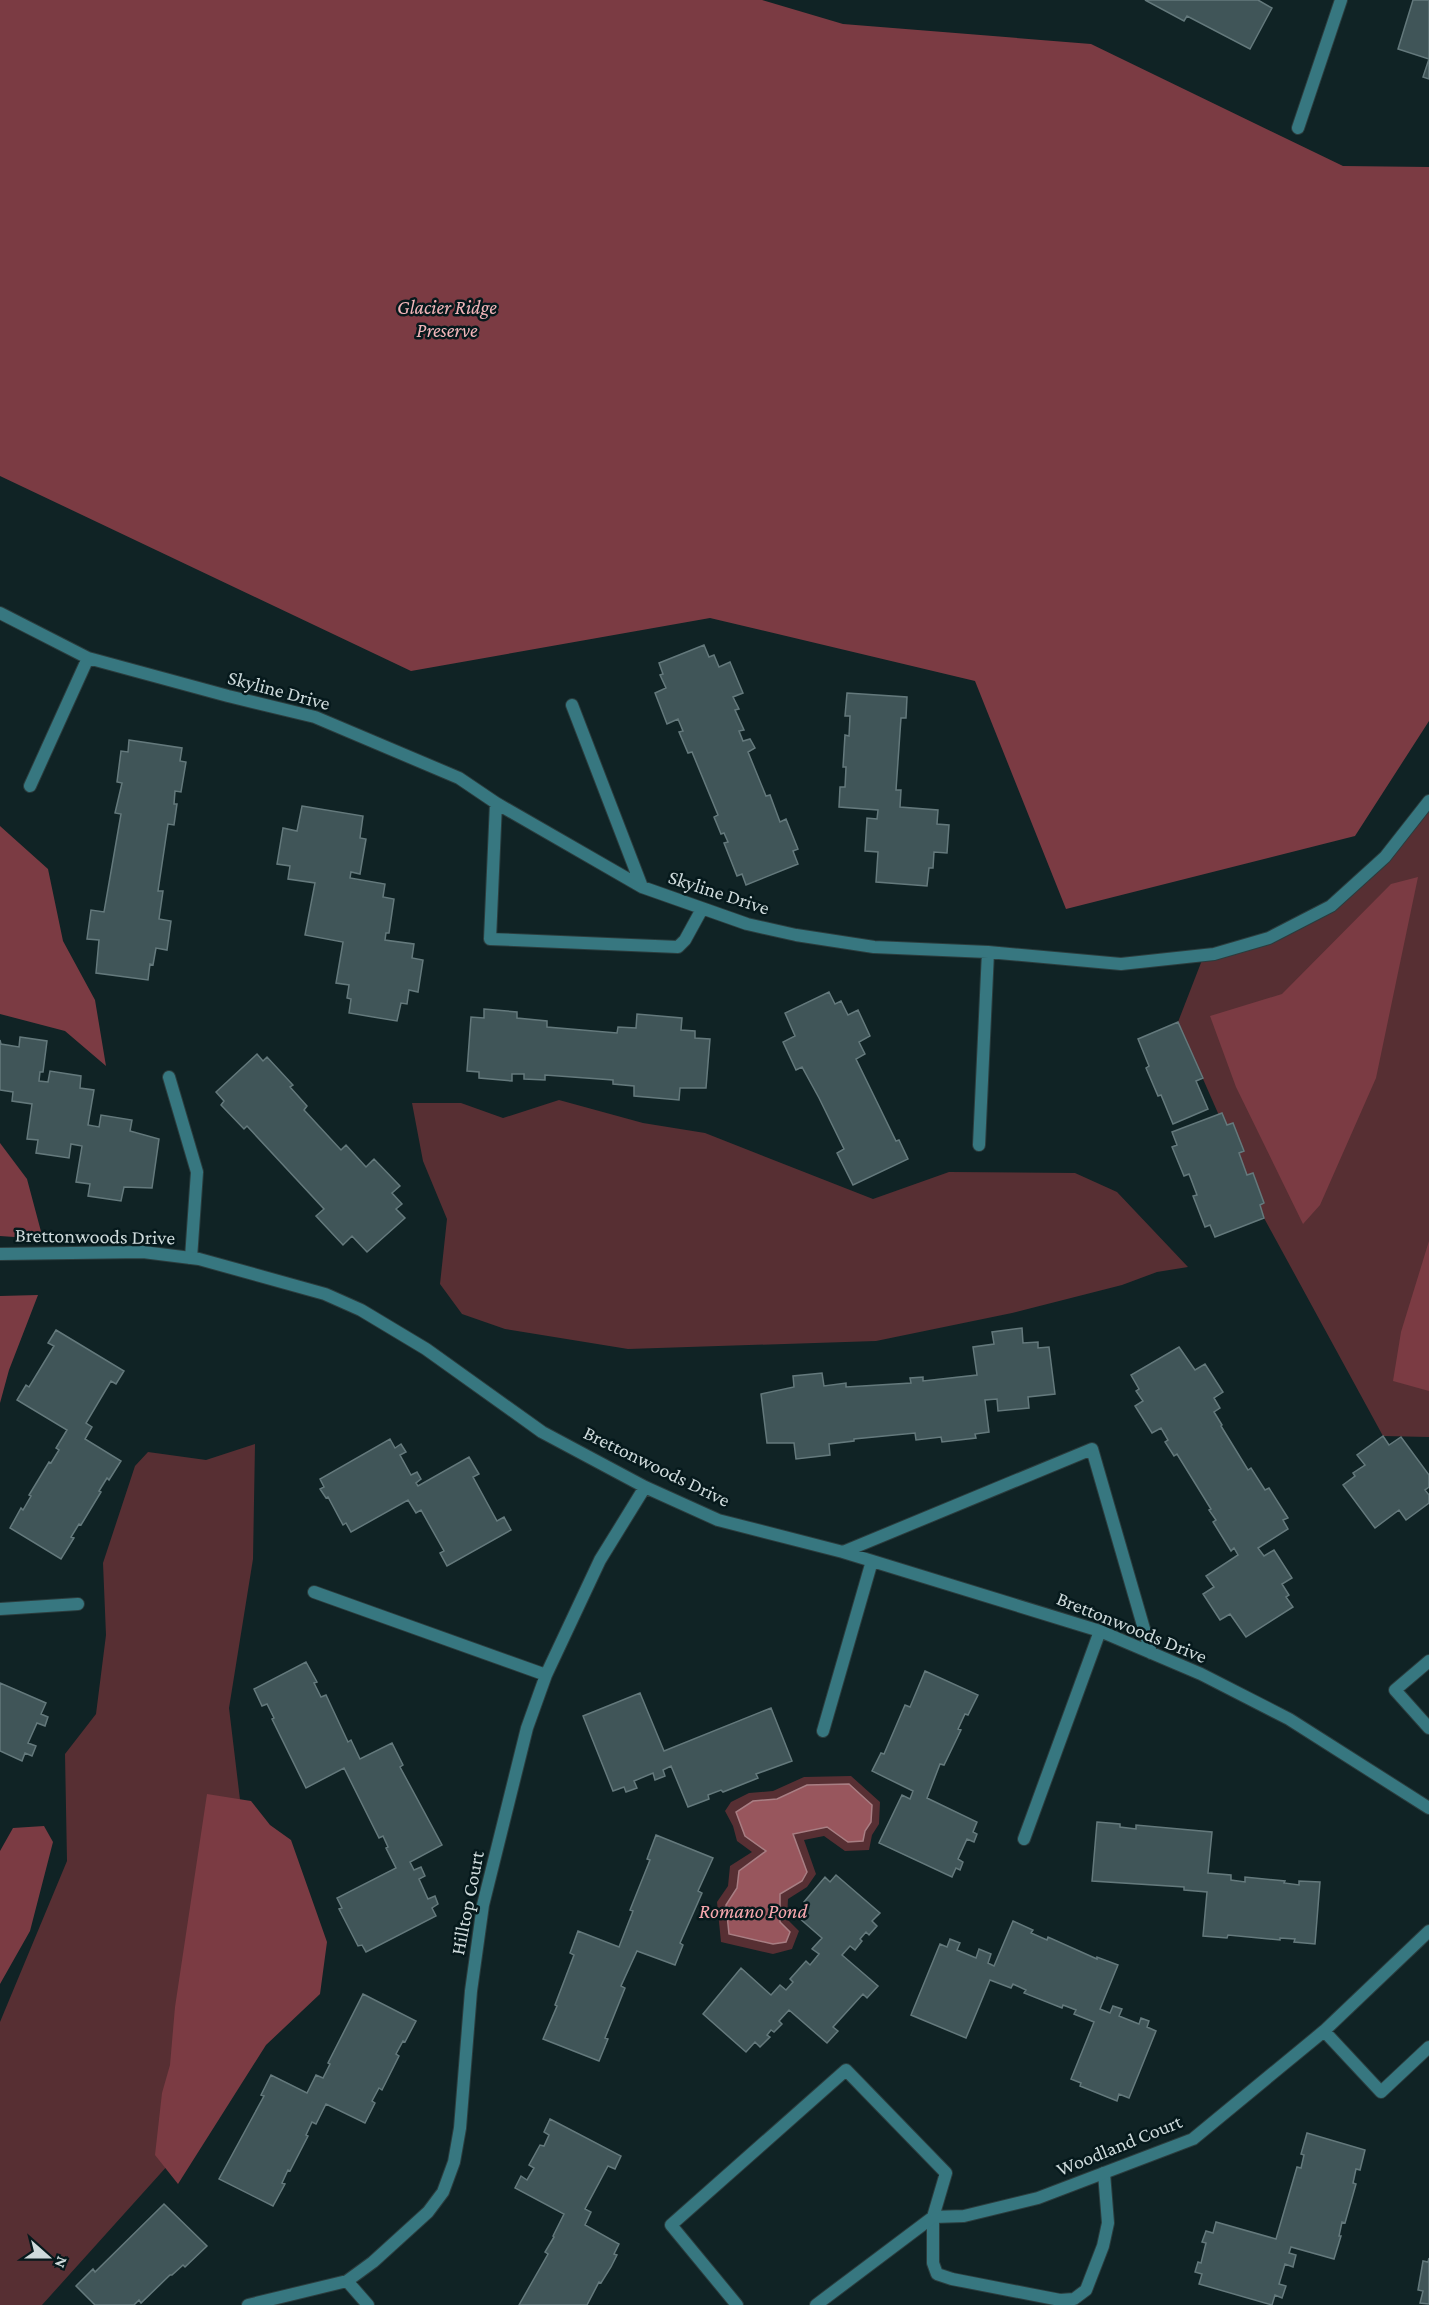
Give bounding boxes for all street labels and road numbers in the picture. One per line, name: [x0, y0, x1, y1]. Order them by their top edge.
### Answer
street label: Skyline Drive: [225, 666, 333, 715]
street label: Skyline Drive: [665, 865, 773, 920]
street label: Brettonwoods Drive: [15, 1224, 175, 1248]
street label: Brettonwoods Drive: [580, 1421, 734, 1511]
street label: Brettonwoods Drive: [1054, 1587, 1211, 1667]
street label: Hilltop Court: [446, 1849, 489, 1957]
street label: Woodland Court: [1053, 2110, 1185, 2180]

